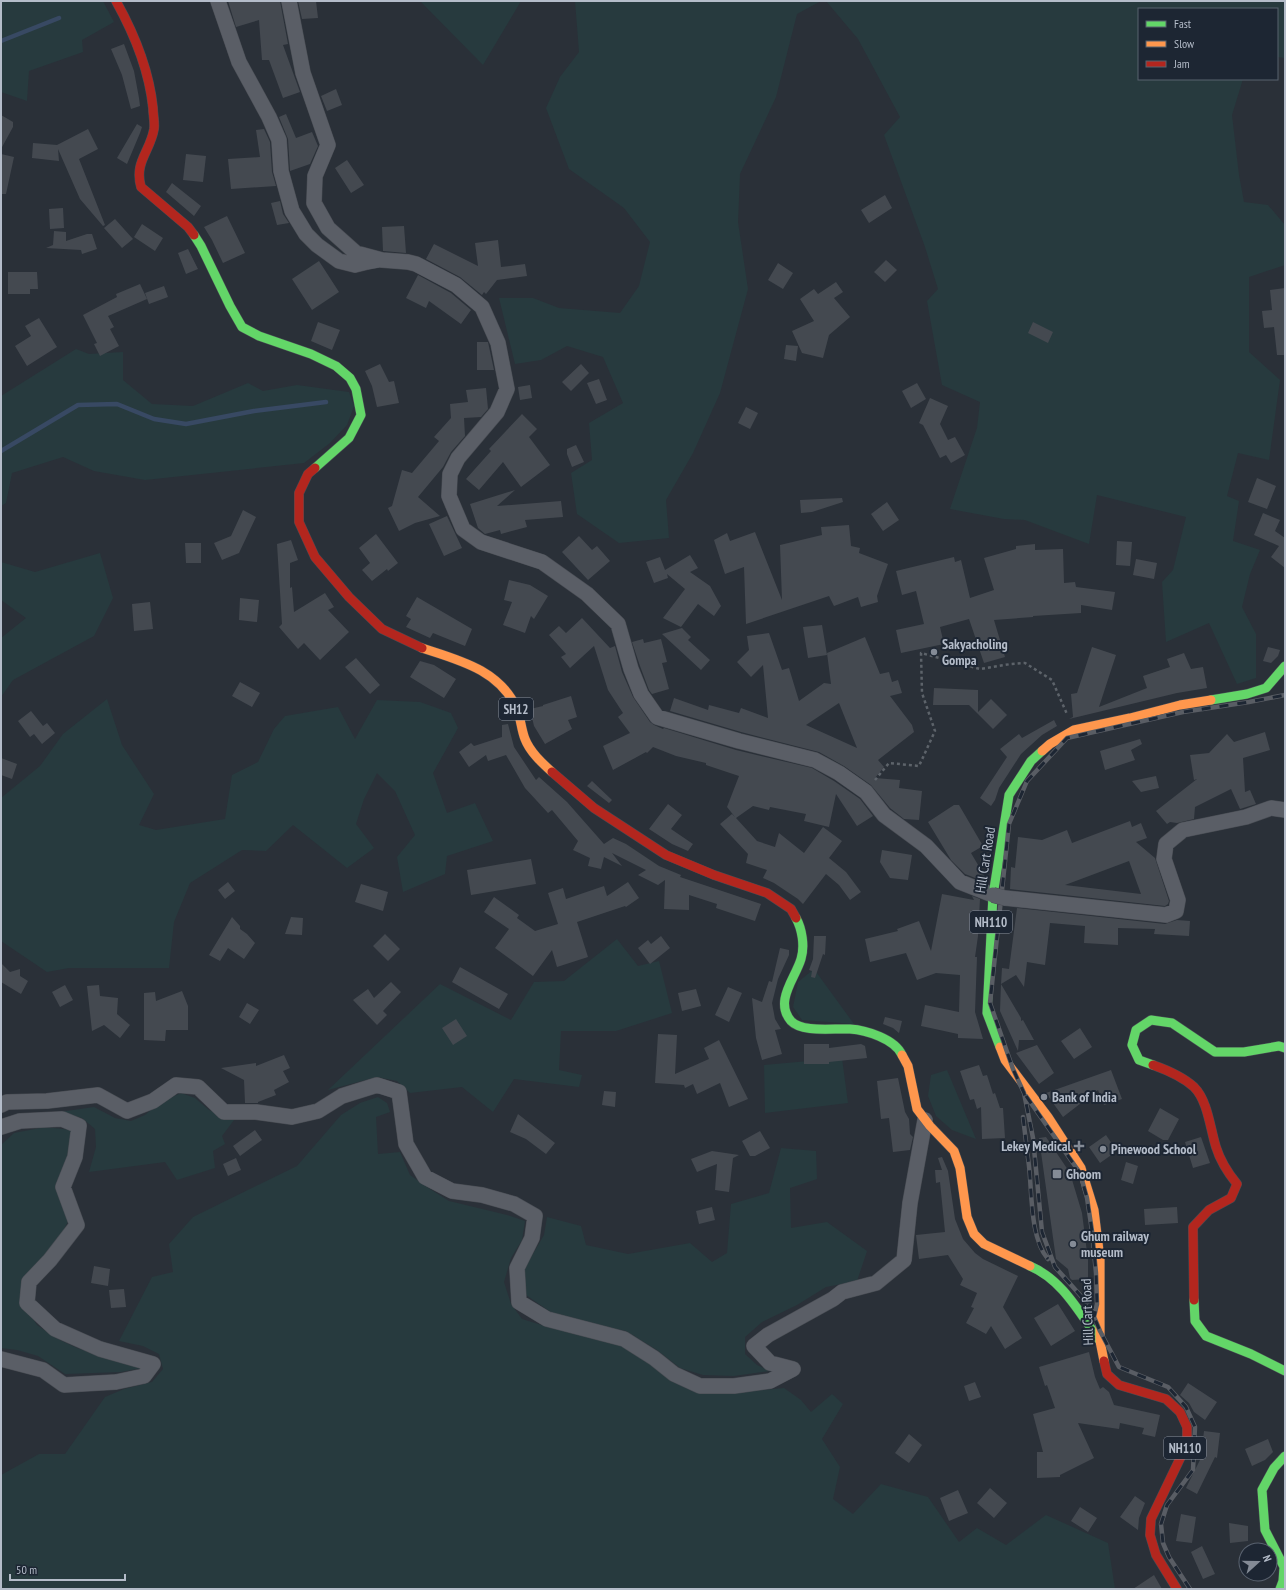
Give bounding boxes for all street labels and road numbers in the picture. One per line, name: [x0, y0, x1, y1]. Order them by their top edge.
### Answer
road number: SH12: [499, 698, 533, 720]
street label: Hill Cart Road: [971, 826, 999, 894]
road number: NH110: [970, 911, 1012, 933]
street label: Hill Cart Road: [1077, 1278, 1097, 1346]
road number: NH110: [1164, 1437, 1206, 1459]

